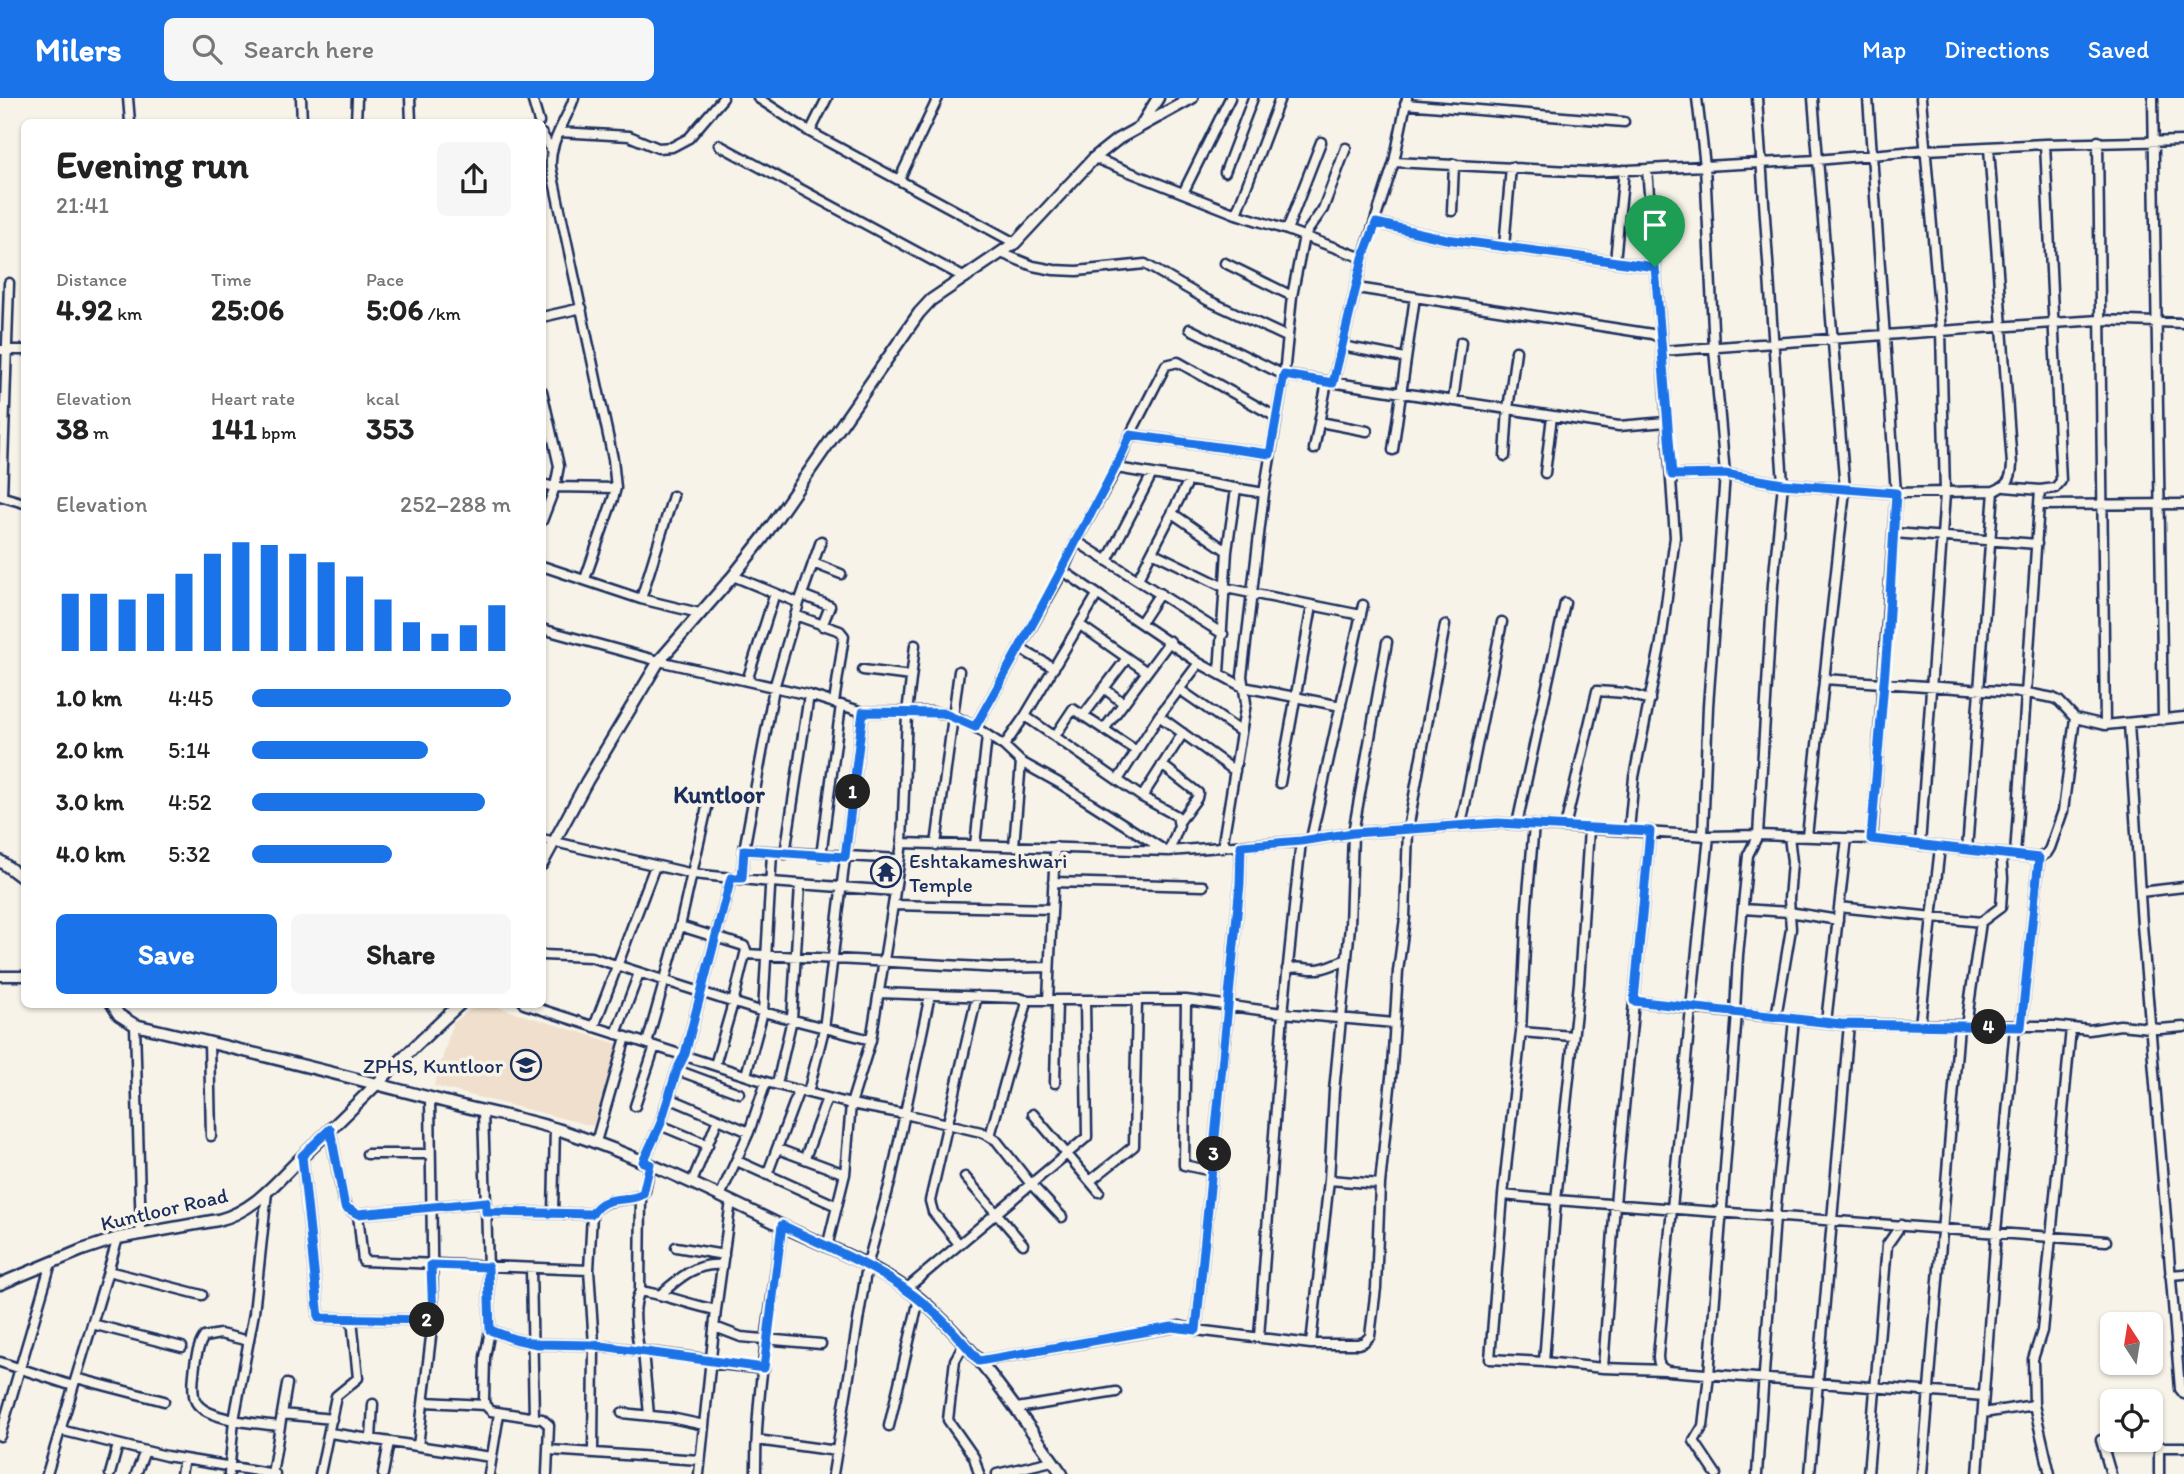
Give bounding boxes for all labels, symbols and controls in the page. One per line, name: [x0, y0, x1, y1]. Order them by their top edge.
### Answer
search box: [164, 18, 654, 81]
text: Milers: [35, 30, 122, 69]
icon: search: [188, 30, 226, 68]
text: Search here: [244, 33, 374, 65]
text: Map: [1862, 35, 1906, 64]
text: Directions: [1944, 35, 2050, 64]
text: Saved: [2088, 35, 2149, 64]
text: Evening run: [56, 142, 249, 188]
button: share: [437, 142, 511, 216]
text: 21:41: [56, 191, 109, 219]
pin: [1625, 195, 1685, 267]
icon: arrive: [1636, 206, 1674, 244]
text: Distance: [56, 268, 127, 291]
text: Time: [211, 268, 252, 291]
text: Pace: [366, 268, 404, 291]
text: 4.92: [56, 291, 113, 328]
text: 25:06: [211, 291, 284, 328]
text: 5:06: [366, 291, 423, 328]
text: km: [113, 302, 142, 325]
text: /km: [423, 302, 461, 325]
text: Elevation: [56, 387, 132, 410]
text: Heart rate: [211, 387, 295, 410]
text: kcal: [366, 387, 400, 410]
text: 38: [56, 410, 89, 447]
text: 141: [211, 410, 257, 447]
text: 353: [366, 410, 414, 447]
text: m: [89, 421, 109, 444]
text: bpm: [257, 421, 296, 444]
text: Elevation: [56, 490, 147, 518]
text: 252–288 m: [400, 490, 511, 518]
text: 1.0 km: [56, 684, 122, 712]
text: 4:45: [168, 684, 213, 712]
text: 2.0 km: [56, 736, 124, 764]
text: 5:14: [168, 736, 210, 764]
pin: 1: [836, 774, 870, 810]
district label: Kuntloor: [673, 780, 765, 809]
text: 1: [848, 780, 857, 803]
text: 3.0 km: [56, 788, 124, 816]
text: 4:52: [168, 788, 212, 816]
text: 4.0 km: [56, 840, 125, 868]
text: 5:32: [168, 840, 210, 868]
place label: Eshtakameshwari Temple: [909, 848, 1067, 897]
temple icon: Eshtakameshwari Temple: [869, 855, 903, 889]
button: Save: [56, 914, 277, 994]
button: Share: [291, 914, 511, 994]
pin: 4: [1972, 1010, 2007, 1044]
text: 4: [1983, 1015, 1994, 1038]
school or university icon: ZPHS, Kuntloor: [509, 1048, 543, 1082]
place label: ZPHS, Kuntloor: [363, 1053, 504, 1078]
pin: 3: [1196, 1136, 1232, 1172]
text: 3: [1208, 1142, 1219, 1165]
street label: Kuntloor Road: [98, 1182, 230, 1236]
pin: 2: [410, 1302, 444, 1338]
text: 2: [422, 1308, 432, 1331]
north arrow: [2100, 1312, 2163, 1376]
map controls: [2100, 1312, 2163, 1452]
button: locate: [2100, 1389, 2163, 1452]

